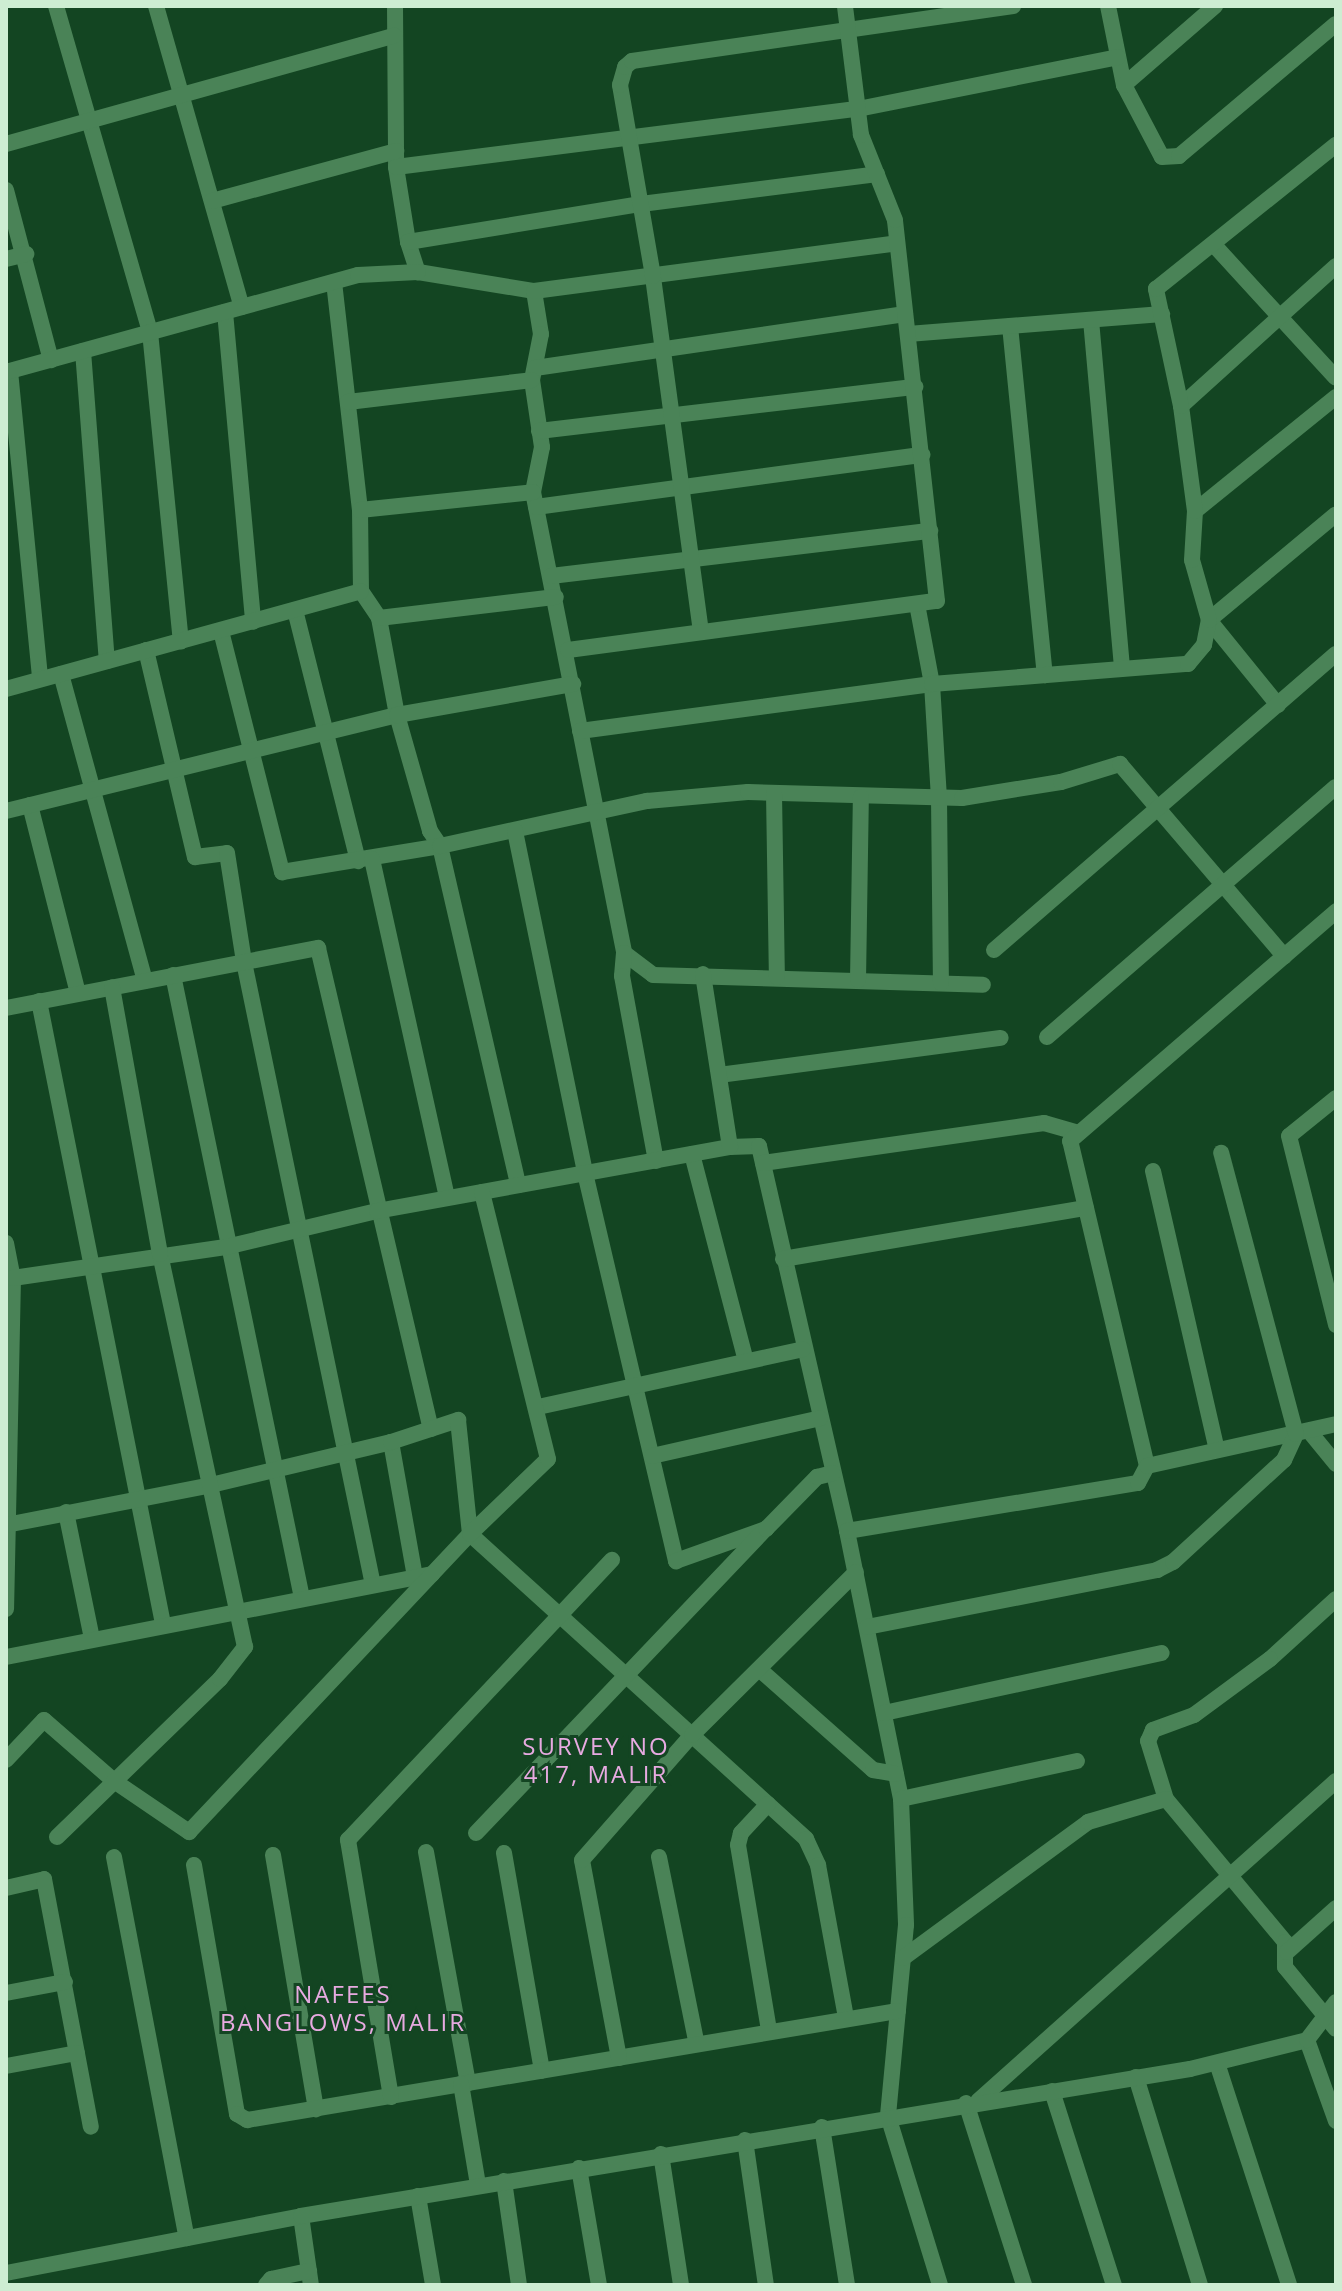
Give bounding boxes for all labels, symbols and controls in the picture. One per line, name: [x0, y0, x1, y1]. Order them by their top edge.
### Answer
district label: SURVEY NO 417, MALIR: [522, 1732, 670, 1788]
district label: NAFEES BANGLOWS, MALIR: [220, 1980, 466, 2036]

